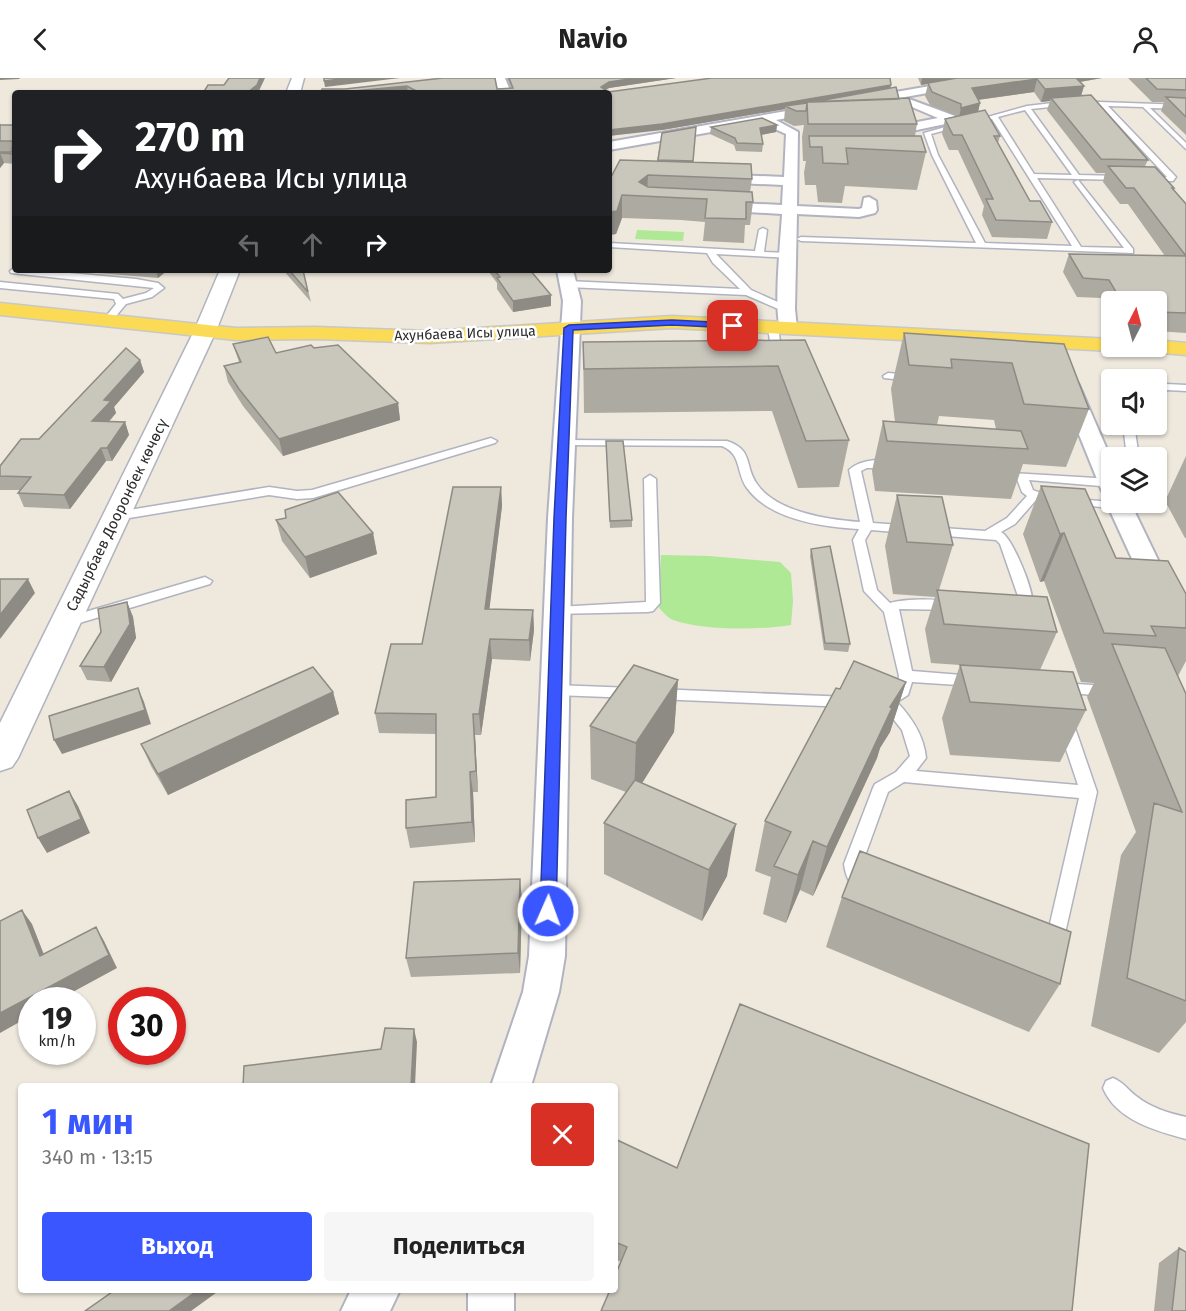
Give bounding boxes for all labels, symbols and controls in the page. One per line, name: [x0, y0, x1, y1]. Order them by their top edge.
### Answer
icon: back: [24, 23, 57, 56]
text: Navio: [558, 23, 628, 55]
icon: person: [1129, 23, 1162, 56]
text: 270 m: [135, 112, 246, 162]
icon: right: [36, 114, 114, 192]
text: Ахунбаева Исы улица: [135, 163, 408, 195]
icon: left: [233, 228, 266, 261]
icon: ahead: [296, 228, 329, 261]
icon: right: [359, 228, 392, 261]
north arrow: [1101, 291, 1167, 357]
map controls: [1101, 291, 1167, 513]
pin: [707, 300, 758, 351]
icon: arrive: [716, 309, 749, 342]
street label: Ахунбаева Исы улица: [394, 323, 536, 344]
button: sound: [1101, 369, 1167, 435]
street label: Садырбаев Дооронбек көчөсү: [62, 415, 172, 614]
button: layers: [1101, 447, 1167, 513]
position arrow: [516, 879, 580, 943]
speed limit sign: 30: [108, 987, 186, 1065]
text: 19: [42, 1001, 72, 1037]
text: km/h: [38, 1032, 76, 1050]
text: 1 мин: [42, 1100, 134, 1144]
button: close: [531, 1103, 594, 1166]
text: 340 m · 13:15: [42, 1145, 153, 1169]
button: Выход: [42, 1212, 312, 1281]
button: Поделиться: [324, 1212, 594, 1281]

